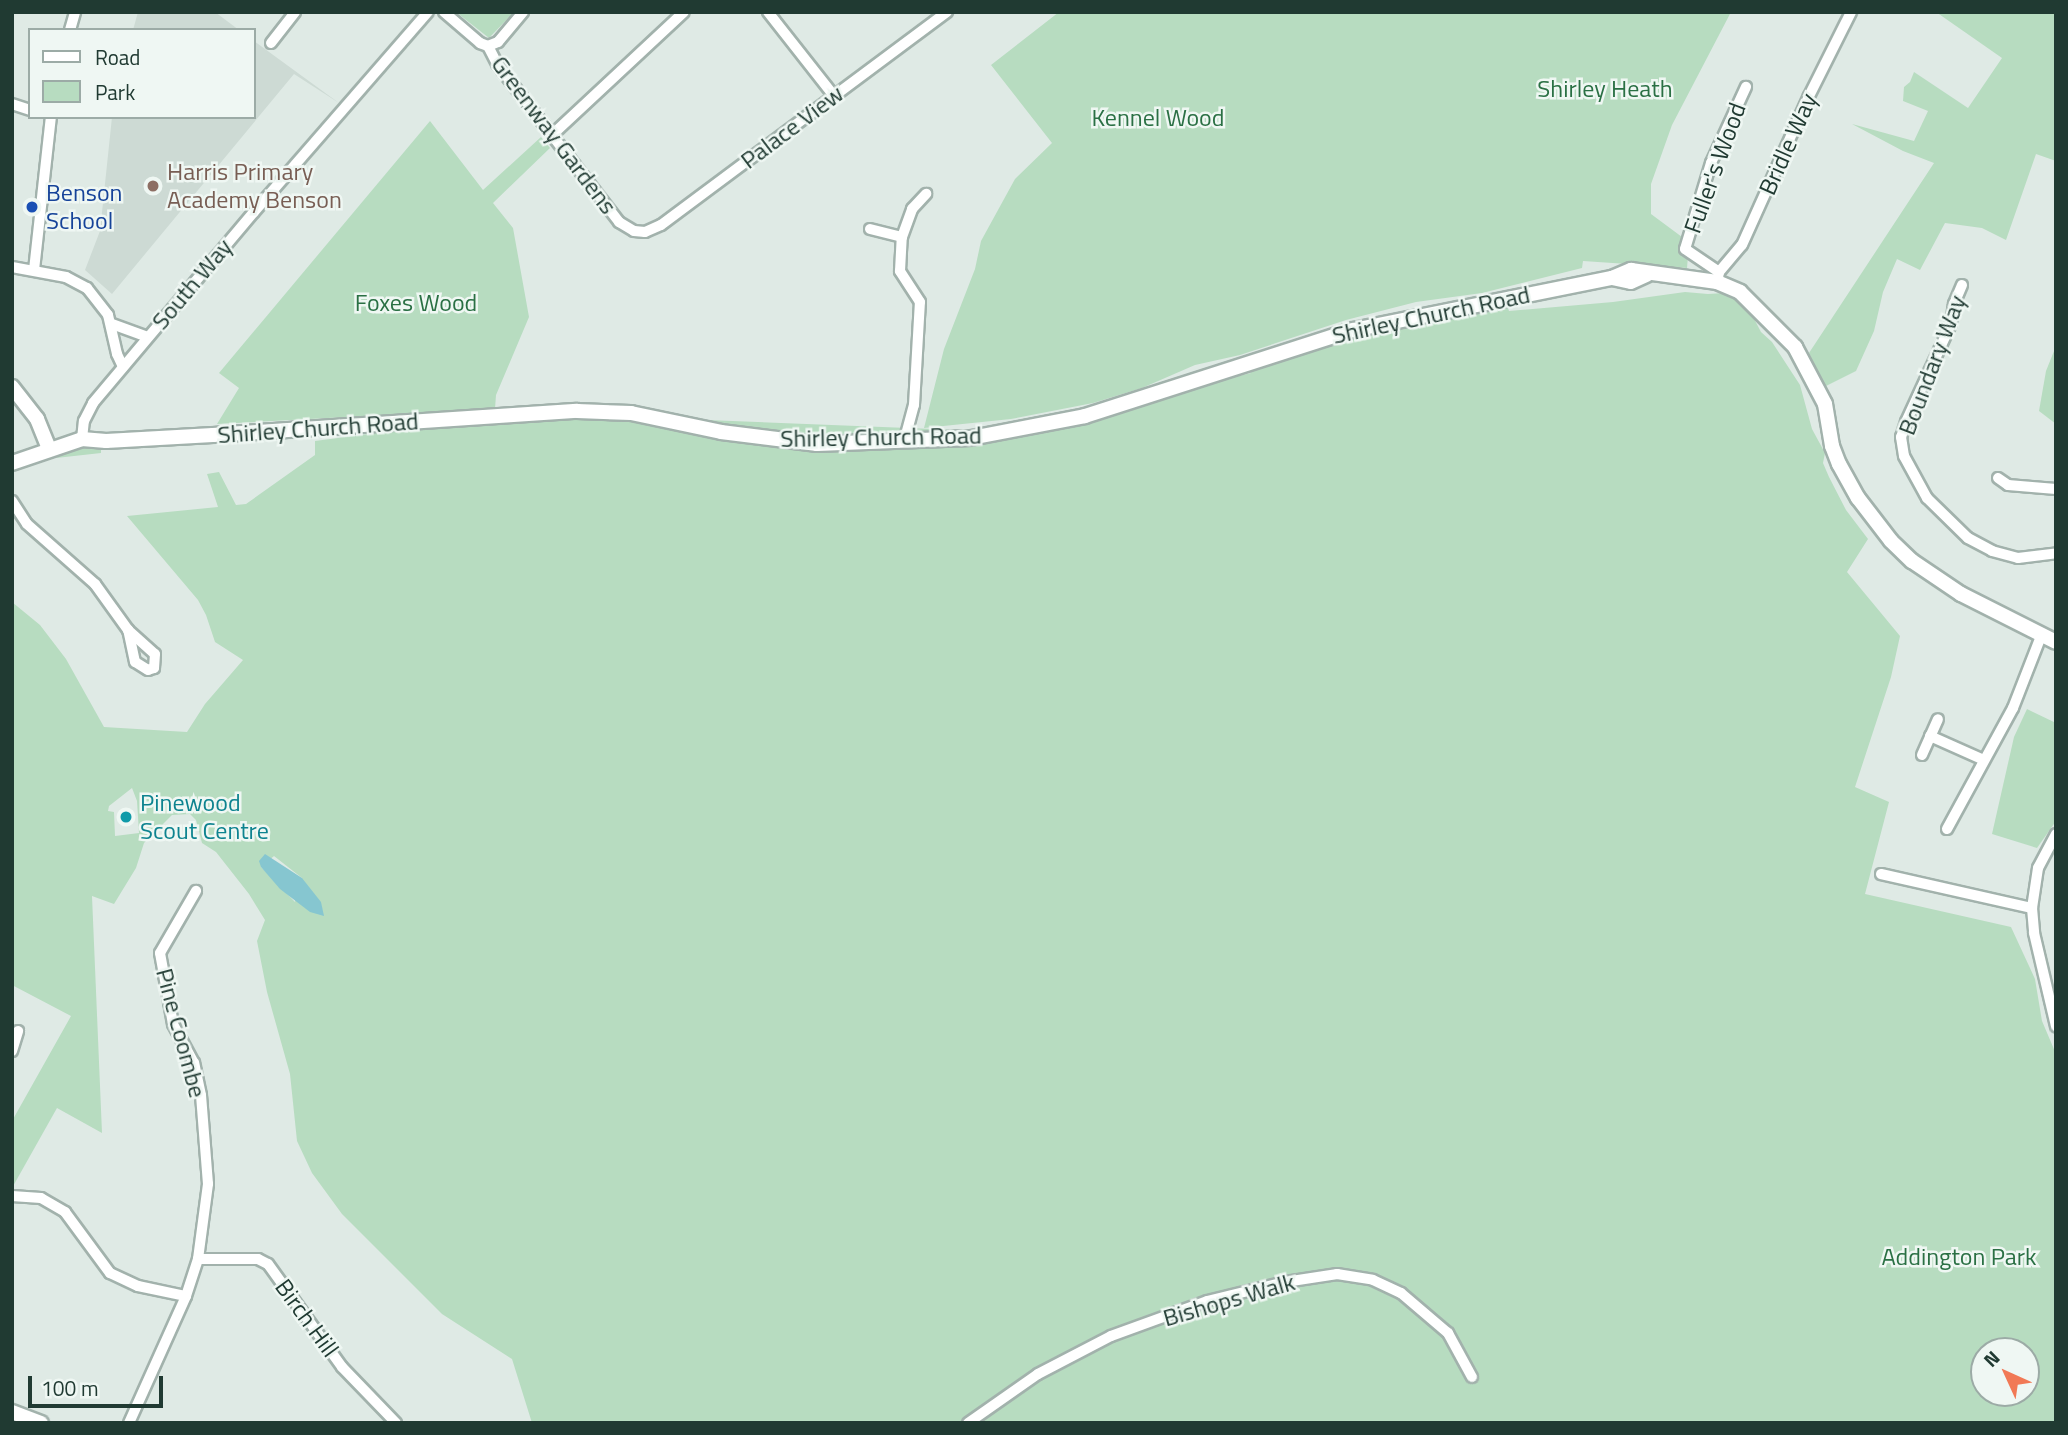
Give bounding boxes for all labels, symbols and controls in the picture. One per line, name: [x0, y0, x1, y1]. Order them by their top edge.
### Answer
legend: [28, 28, 256, 119]
text: Road: [95, 41, 140, 73]
street label: Greenway Gardens: [485, 50, 623, 220]
park label: Shirley Heath: [1537, 75, 1673, 103]
text: Park: [95, 76, 135, 108]
street label: Palace View: [735, 79, 849, 175]
street label: Bridle Way: [1753, 89, 1823, 199]
street label: Fuller's Wood: [1678, 99, 1752, 237]
park label: Kennel Wood: [1092, 104, 1224, 132]
place label: Harris Primary Academy Benson: [167, 158, 342, 214]
marker: Harris Primary Academy Benson: [145, 178, 161, 194]
place label: Benson School: [46, 179, 123, 235]
marker: Benson School: [24, 199, 40, 215]
street label: South Way: [146, 233, 238, 335]
street label: Shirley Church Road: [1330, 280, 1532, 350]
park label: Foxes Wood: [355, 289, 477, 317]
street label: Boundary Way: [1892, 291, 1972, 439]
street label: Shirley Church Road: [217, 407, 419, 449]
street label: Shirley Church Road: [780, 421, 982, 453]
place label: Pinewood Scout Centre: [140, 789, 269, 845]
marker: Pinewood Scout Centre: [118, 809, 134, 825]
street label: Pine Coombe: [150, 965, 212, 1101]
park label: Addington Park: [1881, 1243, 2037, 1271]
street label: Bishops Walk: [1160, 1267, 1298, 1333]
street label: Birch Hill: [269, 1273, 345, 1363]
north arrow: [1970, 1337, 2040, 1407]
text: N: [1976, 1343, 2006, 1373]
scale bar: [32, 1362, 166, 1406]
text: 100 m: [41, 1372, 98, 1404]

